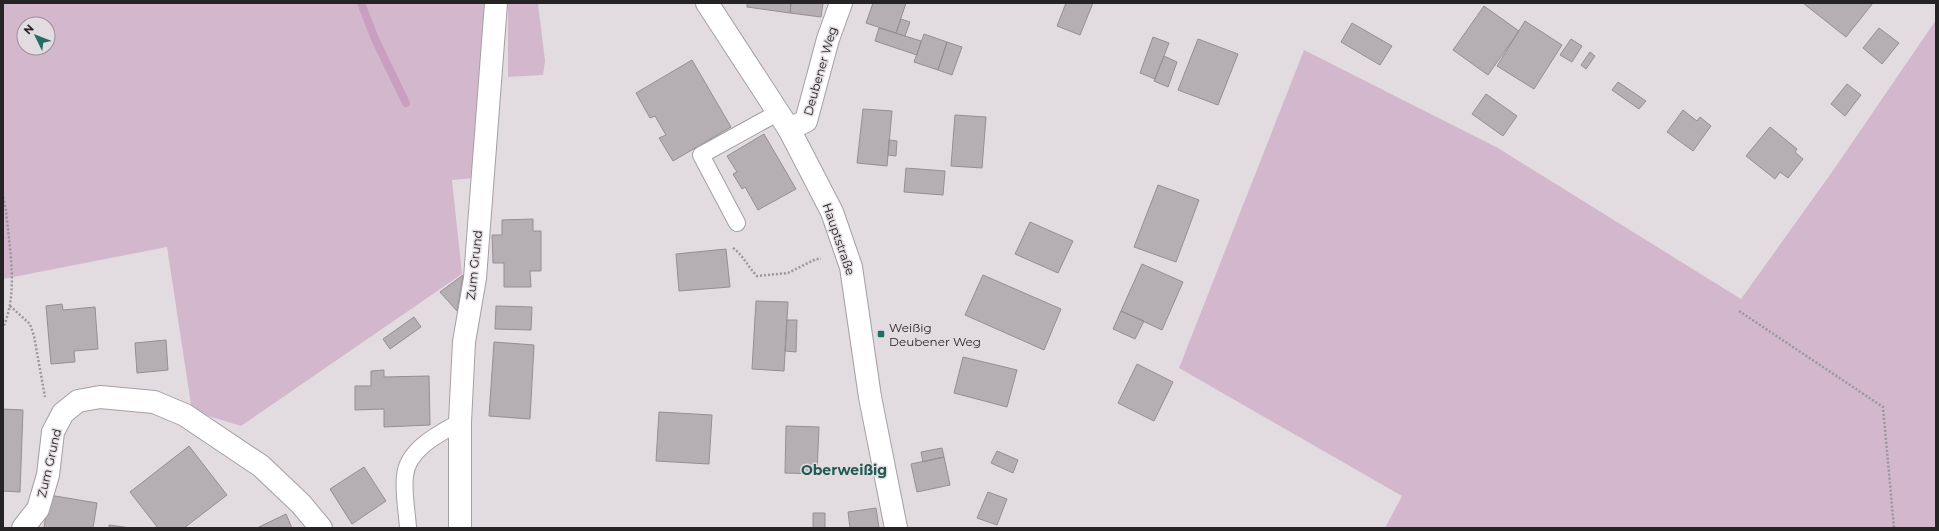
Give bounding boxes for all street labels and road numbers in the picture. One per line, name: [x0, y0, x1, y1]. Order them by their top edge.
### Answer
street label: Deubener Weg: [800, 25, 840, 117]
street label: Hauptstraße: [820, 201, 858, 277]
street label: Zum Grund: [463, 229, 485, 301]
street label: Zum Grund: [34, 427, 64, 499]

